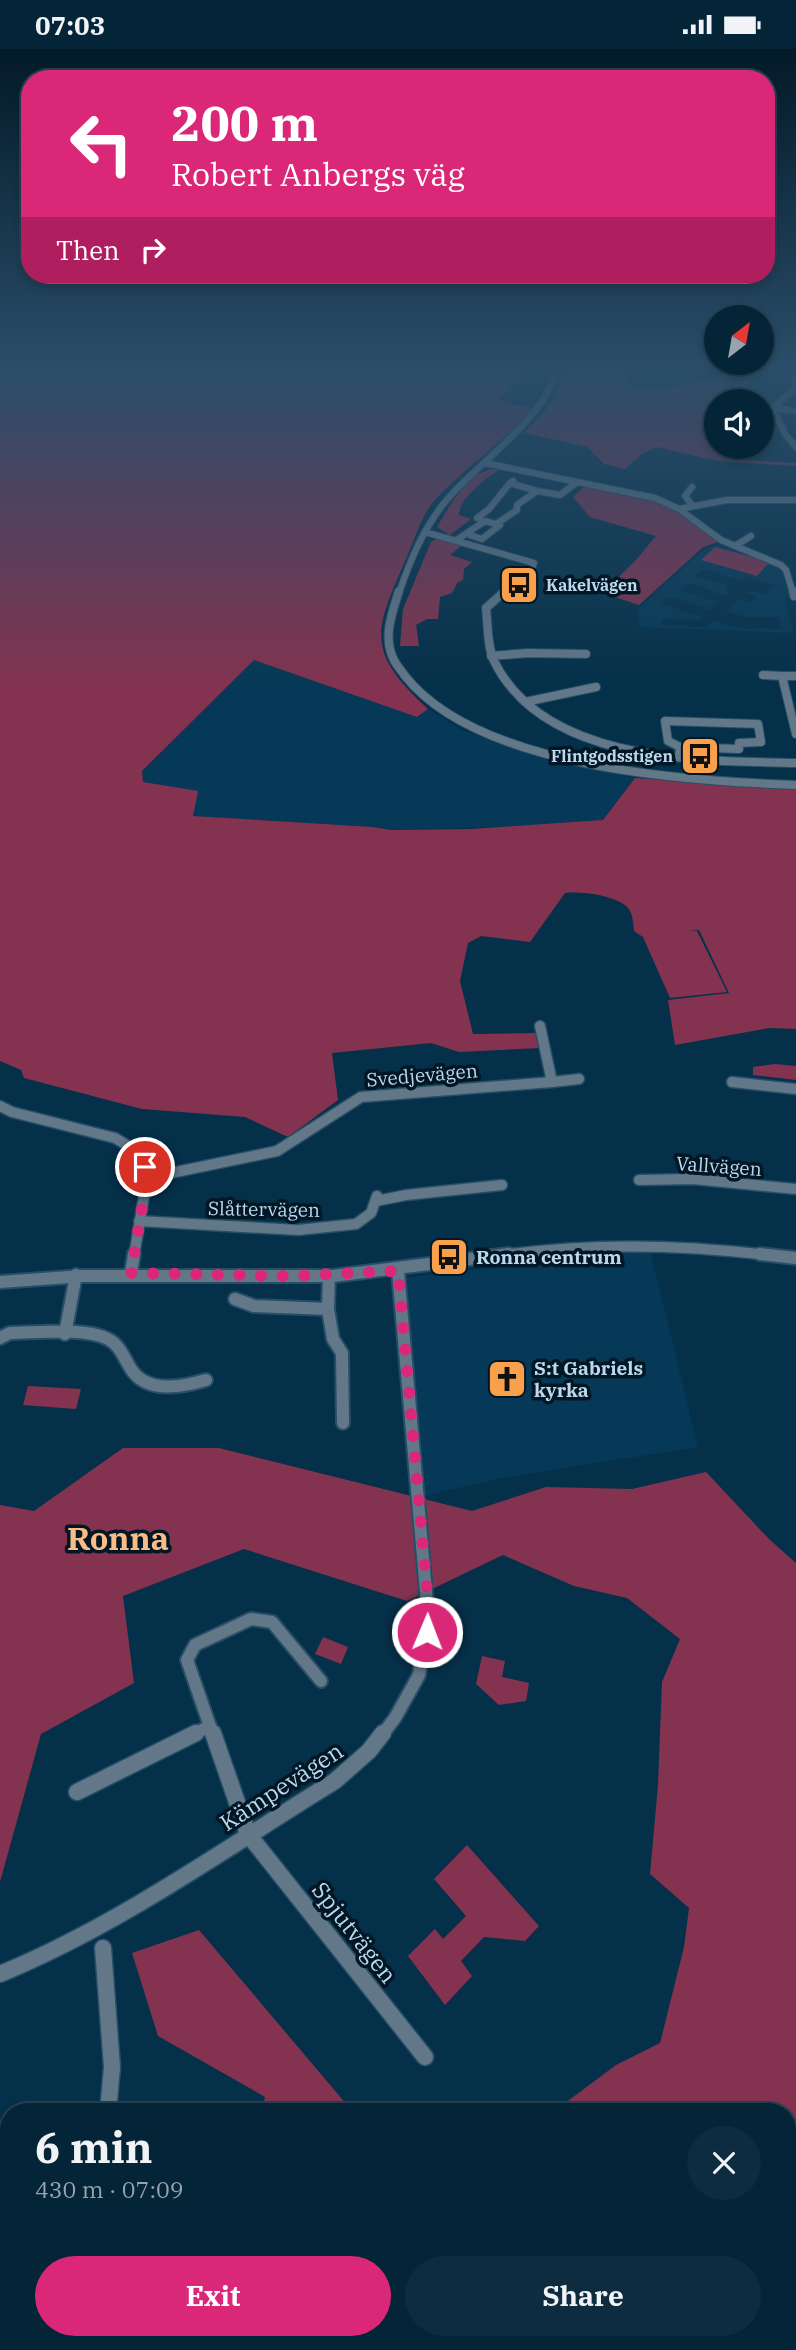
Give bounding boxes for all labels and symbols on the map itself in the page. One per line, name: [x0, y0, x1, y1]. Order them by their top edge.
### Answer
north arrow: [704, 305, 774, 375]
bus stop icon: Kakelvägen: [498, 564, 540, 606]
place label: Kakelvägen: [546, 575, 638, 595]
bus stop icon: Flintgodsstigen: [679, 735, 721, 777]
place label: Flintgodsstigen: [551, 746, 673, 766]
street label: Svedjevägen: [365, 1058, 479, 1092]
pin: [115, 1137, 175, 1197]
street label: Vallvägen: [675, 1151, 763, 1181]
street label: Slåttervägen: [208, 1196, 320, 1222]
bus stop icon: Ronna centrum: [428, 1236, 470, 1278]
place label: Ronna centrum: [476, 1245, 622, 1269]
place label: S:t Gabriels kyrka: [534, 1356, 643, 1402]
church icon: S:t Gabriels kyrka: [486, 1358, 528, 1400]
district label: Ronna: [67, 1517, 169, 1559]
position arrow: [390, 1595, 464, 1669]
street label: Kämpevägen: [214, 1735, 348, 1837]
street label: Spjutvägen: [306, 1875, 404, 1989]

